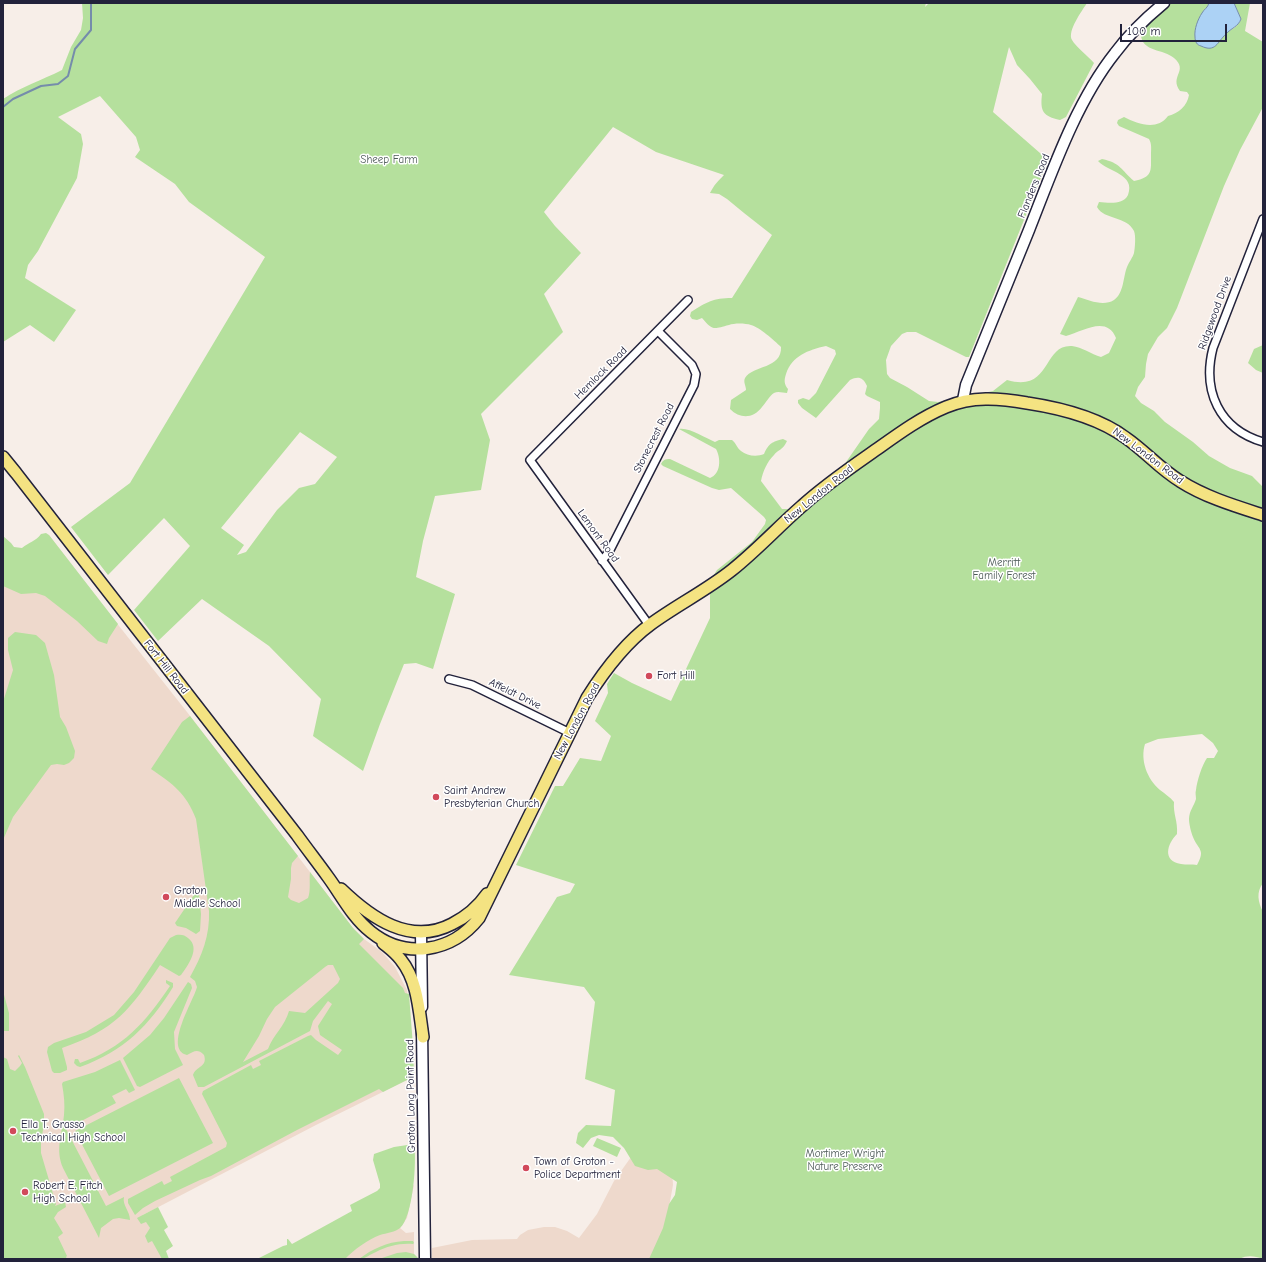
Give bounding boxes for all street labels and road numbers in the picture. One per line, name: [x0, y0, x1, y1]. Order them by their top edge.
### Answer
street label: Flanders Road: [1015, 152, 1053, 220]
street label: Ridgewood Drive: [1196, 274, 1234, 352]
street label: Hemlock Road: [572, 344, 630, 402]
street label: Stonecrest Road: [631, 401, 677, 475]
street label: New London Road: [1110, 425, 1186, 487]
street label: New London Road: [782, 462, 856, 526]
street label: Lemont Road: [574, 507, 622, 565]
street label: Fort Hill Road: [141, 637, 191, 697]
street label: Affeldt Drive: [487, 676, 543, 712]
street label: New London Road: [551, 680, 603, 762]
street label: Groton Long Point Road: [403, 1039, 419, 1153]

